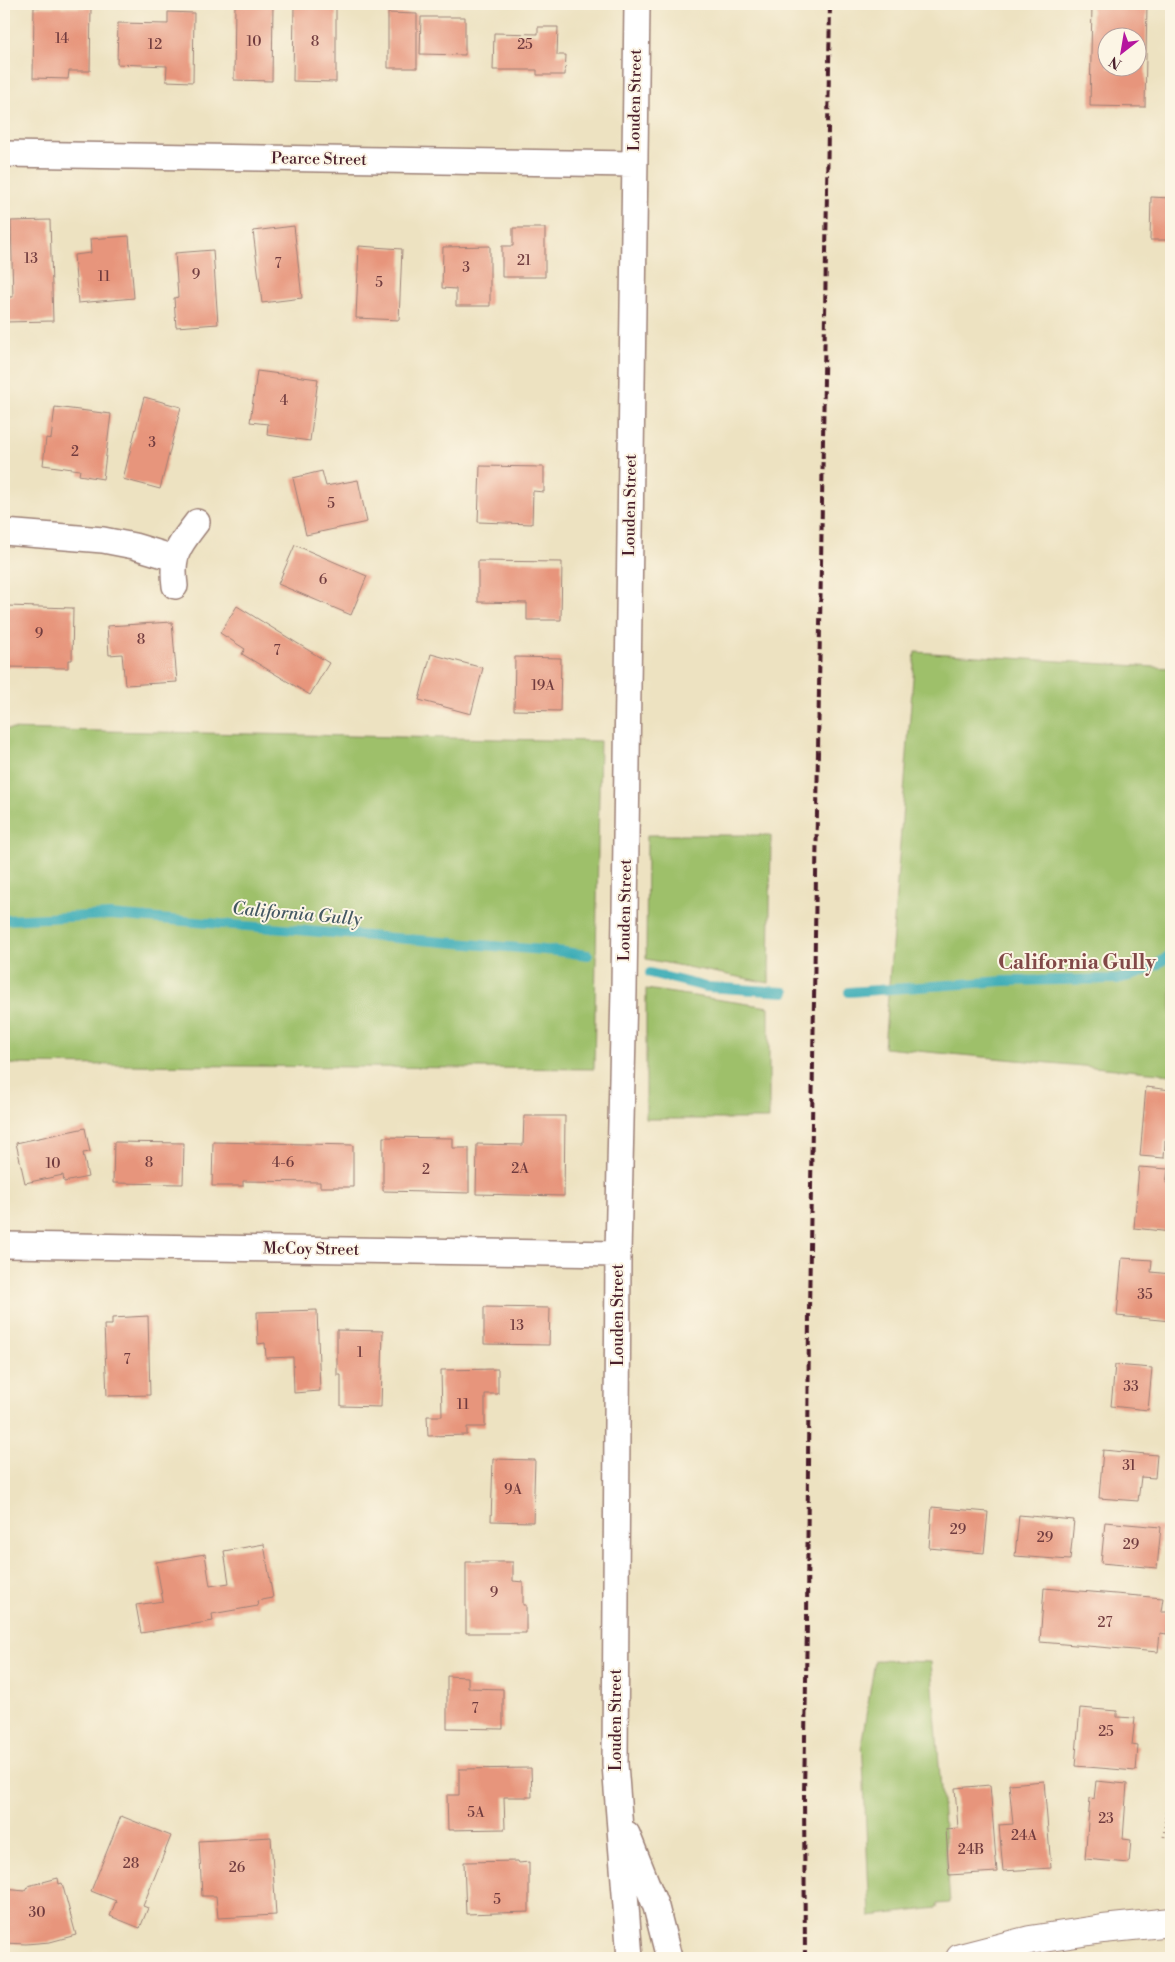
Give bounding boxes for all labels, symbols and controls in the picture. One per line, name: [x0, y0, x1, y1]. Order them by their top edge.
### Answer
north arrow: [1098, 28, 1148, 78]
house number: 14: [55, 30, 69, 48]
house number: 10: [247, 33, 261, 51]
house number: 8: [311, 33, 319, 51]
house number: 12: [148, 36, 162, 54]
house number: 25: [517, 36, 533, 54]
street label: Louden Street: [624, 48, 646, 151]
text: N: [1106, 52, 1125, 73]
street label: Pearce Street: [271, 148, 367, 170]
house number: 13: [24, 250, 38, 268]
house number: 21: [517, 252, 531, 270]
house number: 7: [274, 255, 282, 273]
house number: 3: [462, 259, 470, 277]
house number: 9: [192, 266, 200, 284]
house number: 11: [98, 268, 110, 286]
house number: 5: [375, 274, 383, 292]
house number: 4: [280, 392, 288, 410]
house number: 3: [148, 434, 156, 452]
house number: 2: [71, 443, 79, 461]
street label: Louden Street: [619, 453, 641, 556]
house number: 5: [327, 495, 335, 513]
house number: 6: [319, 571, 328, 589]
house number: 9: [35, 625, 43, 643]
house number: 8: [137, 631, 145, 649]
house number: 7: [273, 642, 281, 660]
house number: 19A: [531, 677, 555, 695]
street label: Louden Street: [614, 858, 636, 961]
water label: California Gully: [231, 897, 363, 931]
district label: California Gully: [998, 950, 1157, 976]
house number: 8: [145, 1154, 153, 1172]
house number: 4-6: [272, 1154, 295, 1172]
house number: 10: [46, 1155, 60, 1173]
house number: 2A: [511, 1160, 529, 1178]
house number: 2: [422, 1161, 430, 1179]
street label: McCoy Street: [263, 1238, 360, 1260]
street label: Louden Street: [608, 1264, 628, 1366]
house number: 35: [1137, 1286, 1153, 1304]
house number: 13: [510, 1317, 524, 1335]
house number: 1: [357, 1344, 363, 1362]
house number: 7: [123, 1351, 131, 1369]
house number: 33: [1123, 1378, 1139, 1396]
house number: 11: [457, 1396, 469, 1414]
house number: 31: [1122, 1457, 1136, 1475]
house number: 9A: [504, 1481, 522, 1499]
house number: 29: [950, 1521, 966, 1539]
house number: 29: [1037, 1529, 1053, 1547]
house number: 29: [1123, 1536, 1139, 1554]
house number: 9: [490, 1584, 498, 1602]
house number: 27: [1098, 1614, 1112, 1632]
street label: Louden Street: [606, 1669, 626, 1771]
house number: 7: [471, 1700, 479, 1718]
house number: 25: [1098, 1723, 1114, 1741]
house number: 5A: [467, 1804, 485, 1822]
house number: 23: [1098, 1810, 1114, 1828]
house number: 24A: [1011, 1827, 1037, 1845]
house number: 24B: [958, 1841, 984, 1859]
house number: 28: [123, 1855, 139, 1873]
house number: 26: [229, 1859, 246, 1877]
house number: 5: [493, 1891, 501, 1909]
house number: 30: [28, 1904, 46, 1922]

